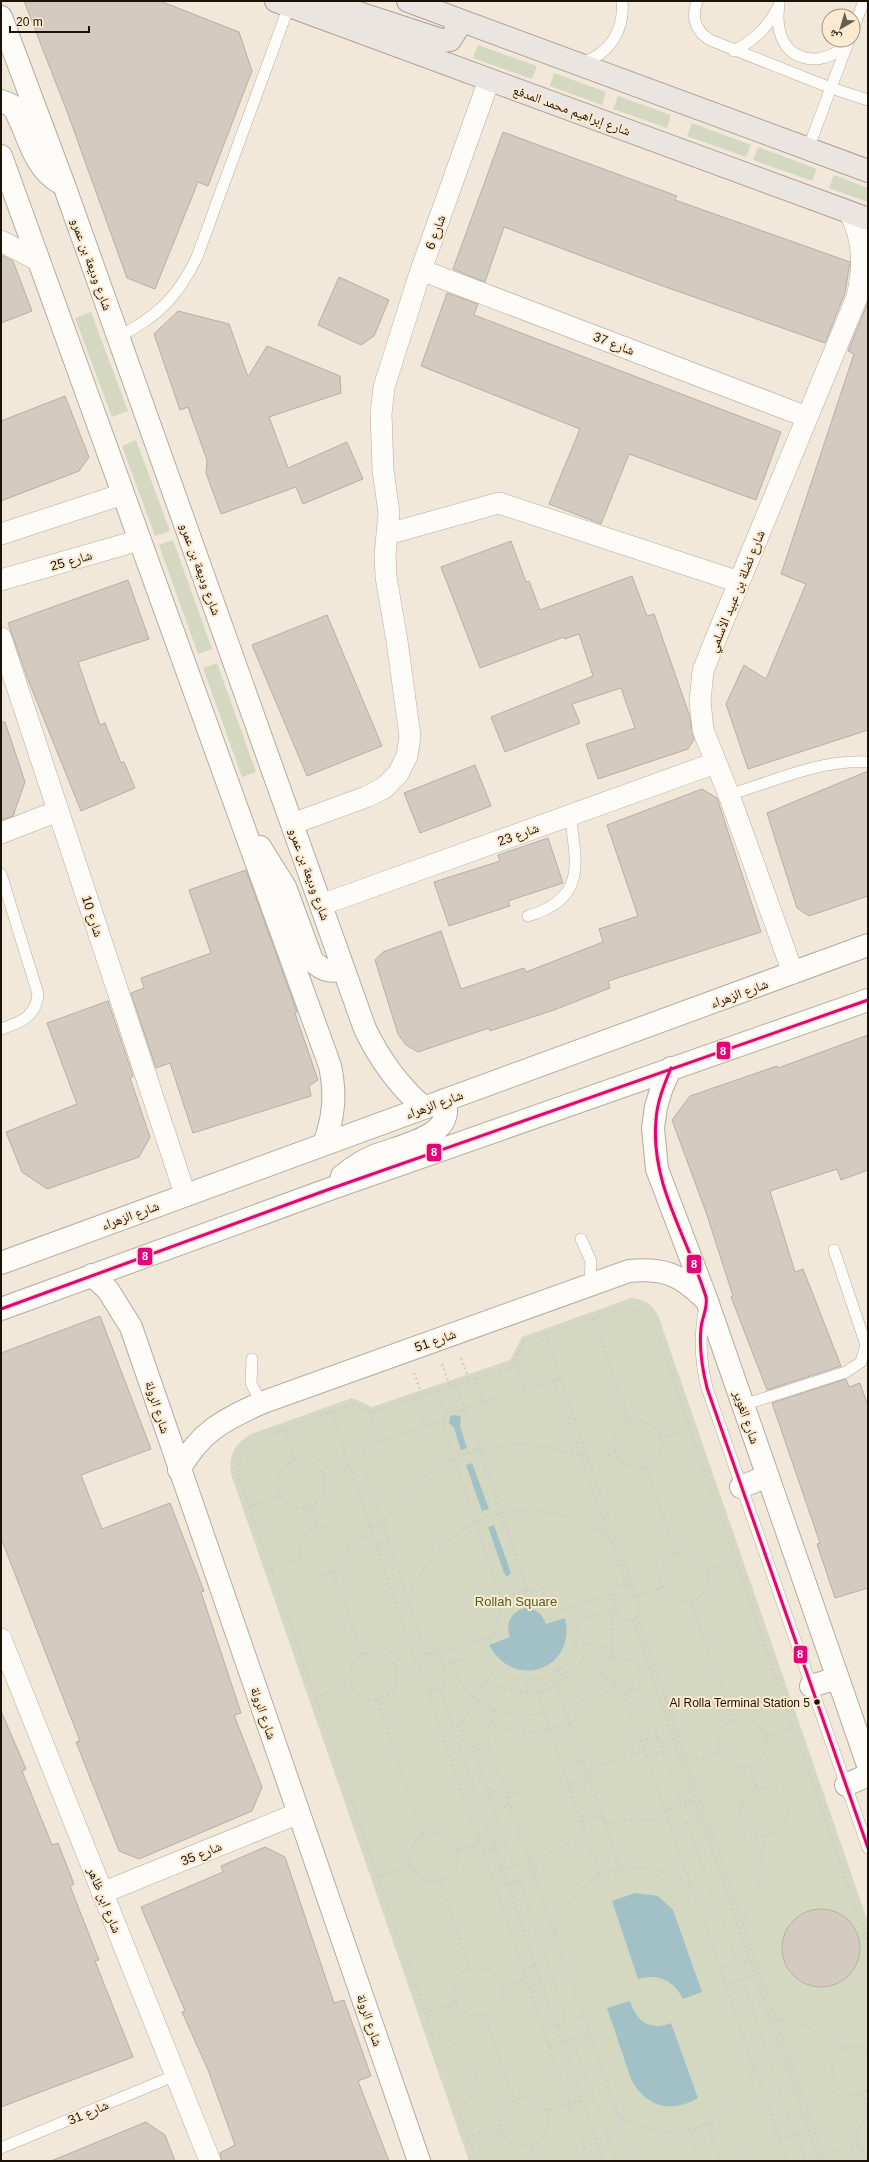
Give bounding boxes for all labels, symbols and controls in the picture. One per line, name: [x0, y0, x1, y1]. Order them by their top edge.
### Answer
scale bar: [10, 8, 89, 34]
north arrow: [821, 8, 861, 48]
text: 20 m: [16, 15, 43, 29]
text: ش: [826, 26, 844, 44]
street label: شارع إبراهيم محمد المدفع: [510, 82, 633, 141]
street label: شارع 6: [422, 213, 450, 252]
street label: شارع وديعة بن عمرو: [66, 216, 115, 313]
street label: شارع 37: [590, 329, 636, 360]
street label: شارع وديعة بن عمرو: [175, 521, 224, 618]
street label: شارع نضلة بن عبيد الأسلمي: [705, 528, 771, 656]
street label: شارع 25: [49, 547, 94, 576]
street label: شارع 23: [495, 820, 542, 851]
street label: شارع وديعة بن عمرو: [284, 826, 333, 923]
street label: شارع 10: [77, 893, 106, 939]
street label: شارع الزهراء: [708, 976, 771, 1013]
line badge: 8: [716, 1041, 731, 1060]
text: 8: [720, 1045, 726, 1057]
street label: شارع الزهراء: [403, 1087, 466, 1124]
line badge: 8: [426, 1143, 442, 1162]
text: 8: [431, 1146, 437, 1158]
street label: شارع الزهراء: [99, 1198, 162, 1235]
line badge: 8: [137, 1247, 153, 1266]
text: 8: [142, 1250, 148, 1262]
line badge: 8: [686, 1254, 702, 1274]
text: 8: [691, 1258, 697, 1270]
street label: شارع 51: [412, 1326, 459, 1357]
street label: شارع الرولة: [140, 1379, 173, 1436]
street label: شارع الغوير: [728, 1388, 763, 1446]
park label: Rollah Square: [475, 1594, 557, 1609]
line badge: 8: [793, 1645, 808, 1664]
text: 8: [797, 1648, 803, 1660]
street label: شارع الرولة: [246, 1685, 279, 1742]
place label: Al Rolla Terminal Station 5: [669, 1696, 810, 1710]
marker: Al Rolla Terminal Station 5: [812, 1697, 822, 1707]
street label: شارع 35: [179, 1838, 225, 1870]
street label: شارع ابن ظاهر: [82, 1864, 125, 1936]
street label: شارع الرولة: [352, 1992, 385, 2049]
street label: شارع 31: [66, 2097, 112, 2130]

